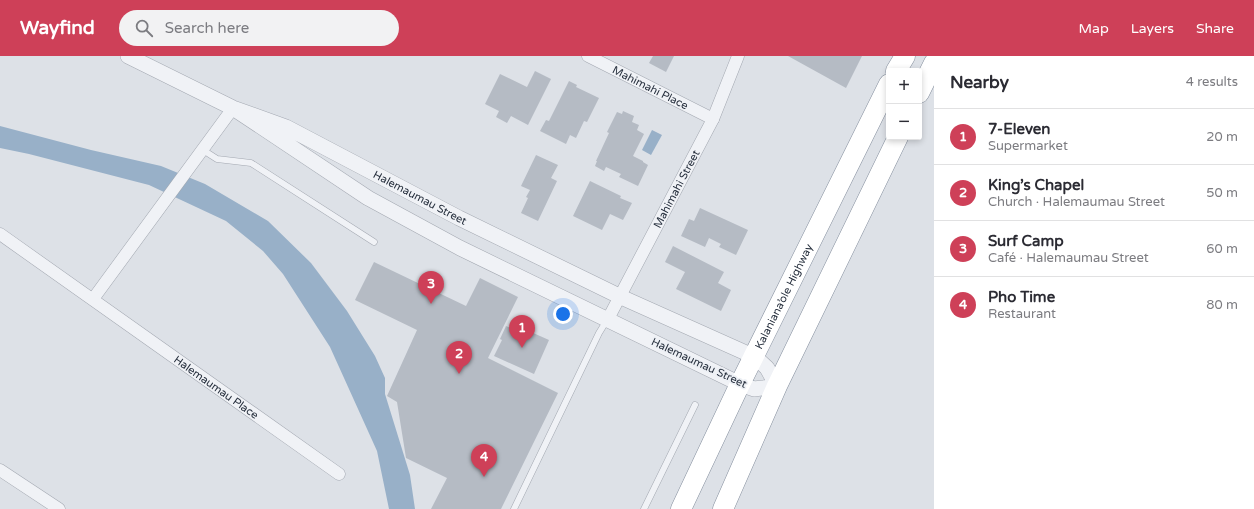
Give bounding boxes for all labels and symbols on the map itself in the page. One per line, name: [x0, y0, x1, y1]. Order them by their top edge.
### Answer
street label: Mahimahi Place: [610, 63, 691, 112]
street label: Mahimahi Street: [650, 148, 702, 230]
street label: Halemaumau Street: [371, 168, 469, 227]
street label: Kalaniana’ole Highway: [752, 242, 815, 351]
pin: 3: [418, 271, 444, 304]
your location: [553, 304, 573, 324]
pin: 1: [509, 315, 535, 348]
street label: Halemaumau Street: [649, 335, 749, 391]
pin: 2: [446, 341, 472, 374]
street label: Halemaumau Place: [171, 353, 261, 421]
pin: 4: [471, 444, 497, 477]

